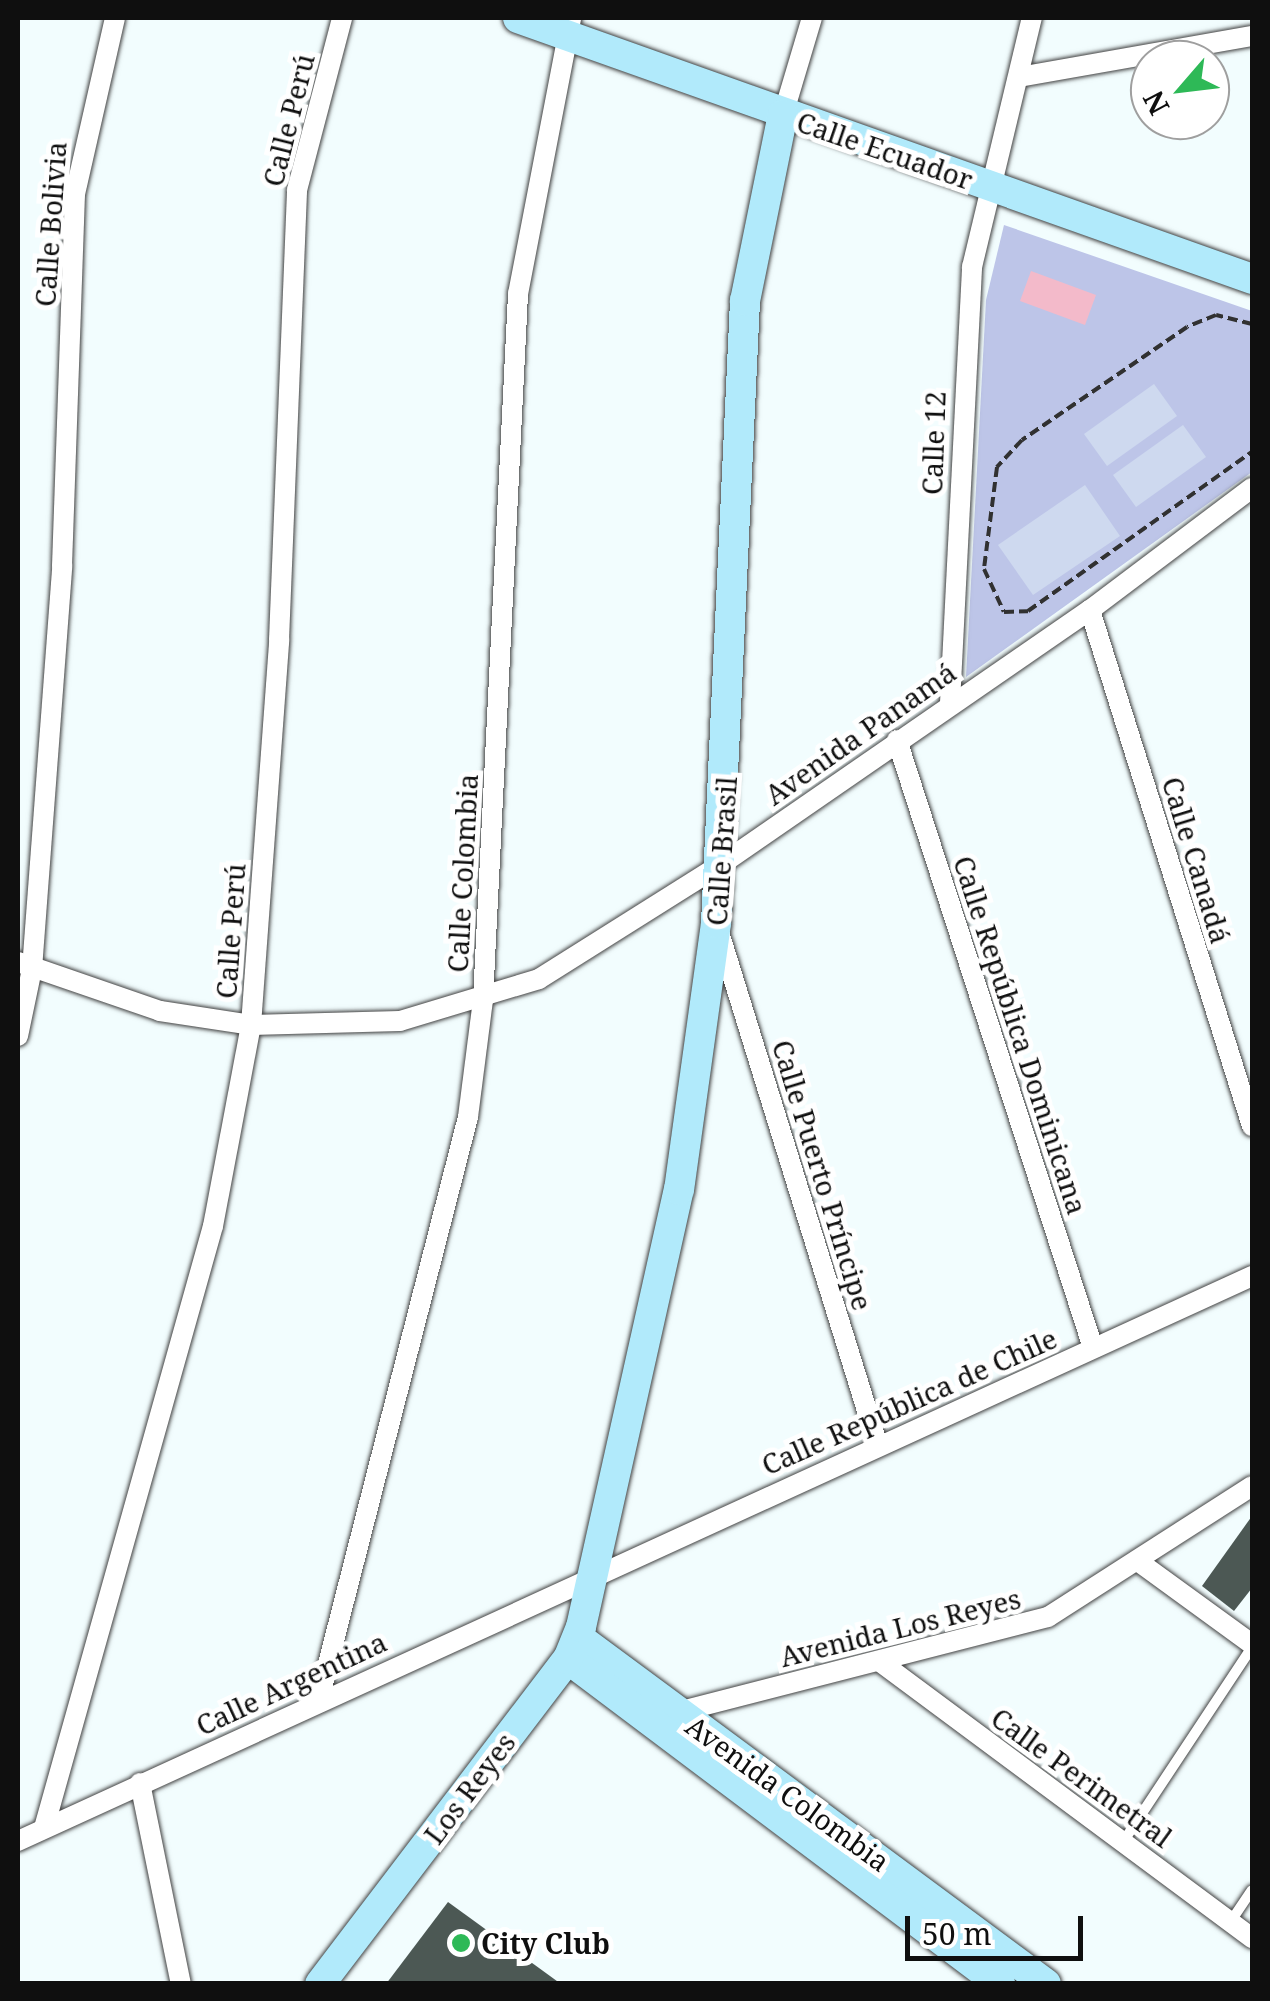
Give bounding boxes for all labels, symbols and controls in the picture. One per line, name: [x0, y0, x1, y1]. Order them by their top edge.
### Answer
north arrow: [1130, 40, 1230, 140]
street label: Calle Perú: [255, 50, 321, 190]
text: N: [1133, 84, 1177, 122]
street label: Calle Ecuador: [793, 104, 977, 196]
street label: Calle Bolivia: [27, 140, 73, 308]
street label: Calle 12: [914, 391, 952, 495]
street label: Avenida Panamá: [758, 655, 962, 811]
street label: Calle Colombia: [440, 773, 484, 973]
street label: Calle Canadá: [1156, 773, 1238, 947]
street label: Calle Brasil: [699, 775, 743, 927]
street label: Calle República Dominicana: [947, 852, 1095, 1218]
street label: Calle Perú: [209, 862, 251, 1000]
street label: Calle Puerto Príncipe: [766, 1036, 880, 1314]
street label: Calle República de Chile: [756, 1321, 1062, 1481]
street label: Avenida Los Reyes: [776, 1581, 1024, 1673]
street label: Calle Argentina: [190, 1624, 392, 1742]
street label: Calle Perimetral: [985, 1700, 1179, 1854]
street label: Avenida Colombia: [680, 1708, 896, 1878]
street label: Los Reyes: [416, 1726, 522, 1850]
scale bar: [910, 1896, 1088, 1958]
text: 50 m: [922, 1913, 992, 1954]
place label: City Club: [481, 1926, 610, 1960]
marker: City Club: [450, 1932, 472, 1954]

